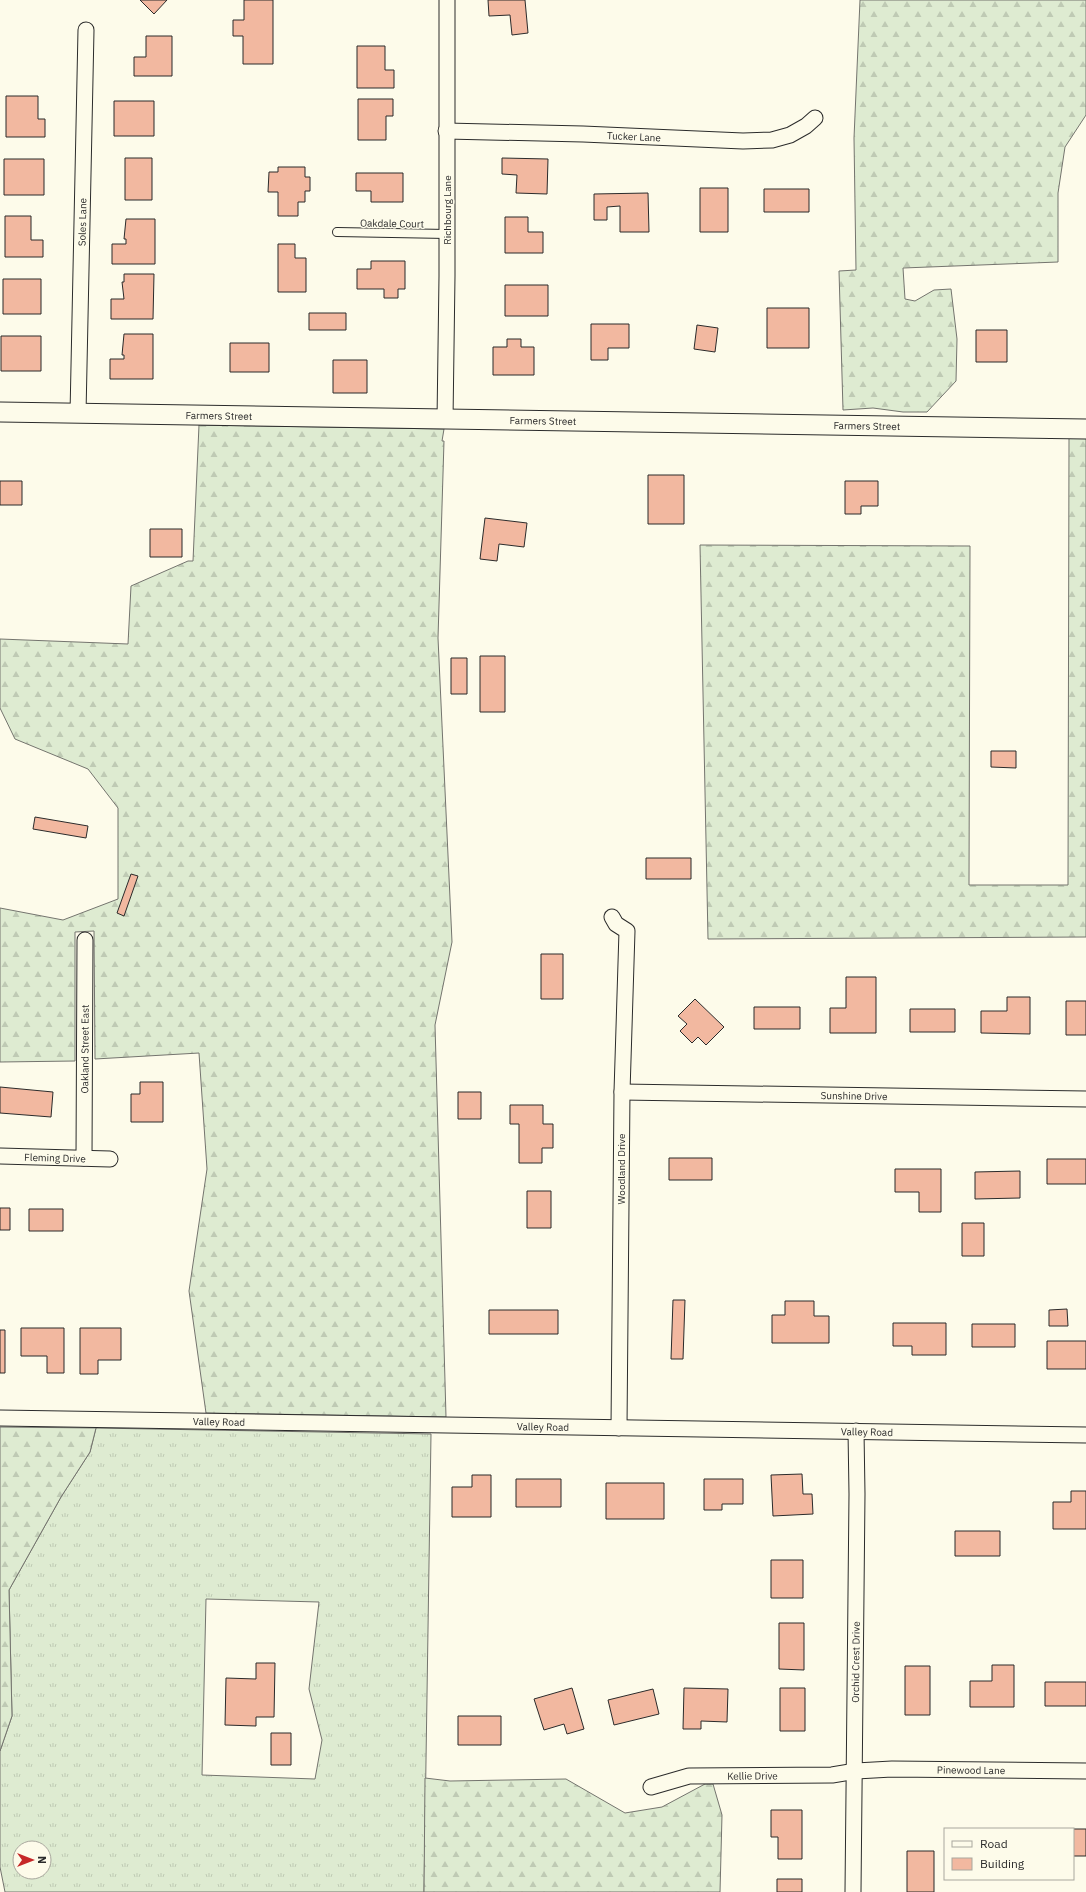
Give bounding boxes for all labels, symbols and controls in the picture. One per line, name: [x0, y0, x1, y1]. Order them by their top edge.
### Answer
street label: Tucker Lane: [607, 129, 662, 144]
street label: Richbourg Lane: [441, 175, 454, 245]
street label: Soles Lane: [75, 197, 90, 246]
street label: Oakdale Court: [360, 216, 425, 231]
street label: Farmers Street: [185, 409, 253, 423]
street label: Farmers Street: [509, 414, 577, 428]
street label: Farmers Street: [833, 419, 901, 433]
street label: Oakland Street East: [78, 1004, 92, 1094]
street label: Sunshine Drive: [820, 1089, 888, 1103]
street label: Woodland Drive: [615, 1133, 628, 1204]
street label: Fleming Drive: [24, 1151, 86, 1165]
street label: Valley Road: [193, 1415, 245, 1429]
street label: Valley Road: [517, 1420, 569, 1434]
street label: Valley Road: [841, 1425, 893, 1439]
street label: Orchid Crest Drive: [849, 1621, 863, 1703]
street label: Pinewood Lane: [937, 1763, 1006, 1777]
street label: Kellie Drive: [727, 1769, 778, 1783]
legend: [944, 1828, 1074, 1880]
text: Road: [980, 1836, 1008, 1851]
north arrow: [12, 1840, 52, 1880]
text: N: [35, 1856, 49, 1864]
text: Building: [980, 1856, 1025, 1871]

